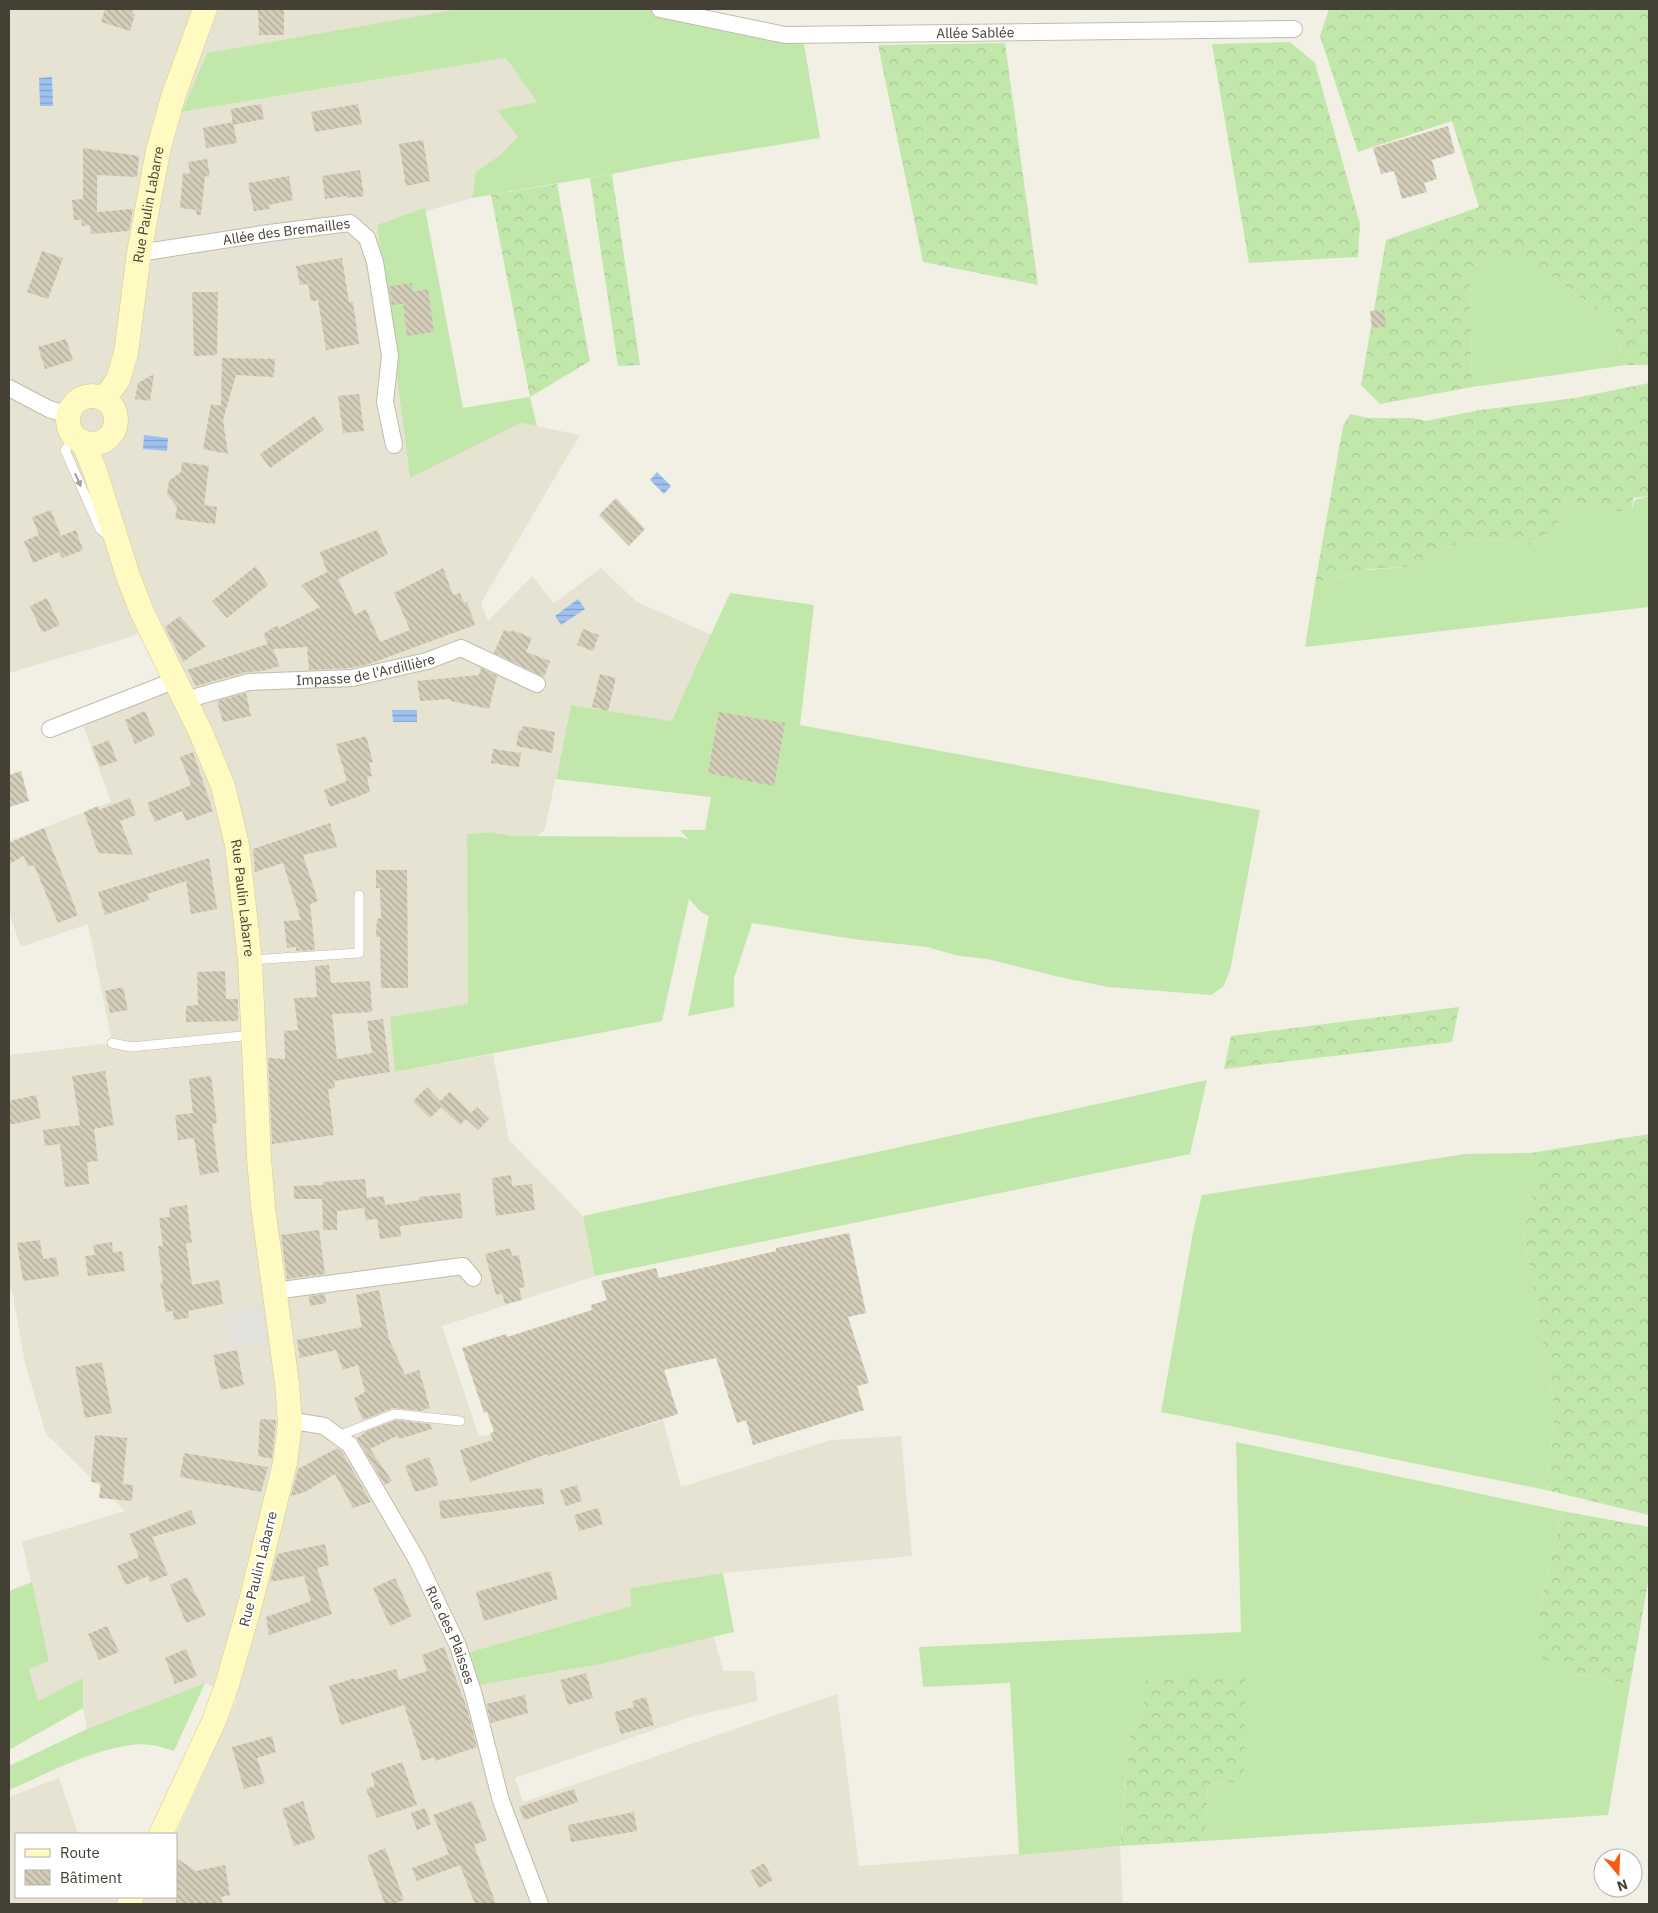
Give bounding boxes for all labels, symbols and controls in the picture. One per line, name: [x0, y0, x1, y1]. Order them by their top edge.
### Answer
street label: Allée Sablée: [936, 23, 1015, 42]
street label: Rue Paulin Labarre: [129, 144, 168, 264]
street label: Allée des Bremailles: [221, 214, 351, 249]
one-way arrow: [75, 473, 83, 487]
street label: Impasse de l'Ardillière: [296, 650, 438, 689]
street label: Rue Paulin Labarre: [227, 837, 259, 958]
street label: Rue Paulin Labarre: [235, 1509, 281, 1629]
street label: Rue des Plaisses: [422, 1583, 479, 1687]
legend: [15, 1833, 178, 1898]
text: Route: [60, 1843, 100, 1862]
north arrow: [1593, 1848, 1643, 1898]
text: Bâtiment: [60, 1868, 122, 1887]
text: N: [1615, 1875, 1630, 1895]

